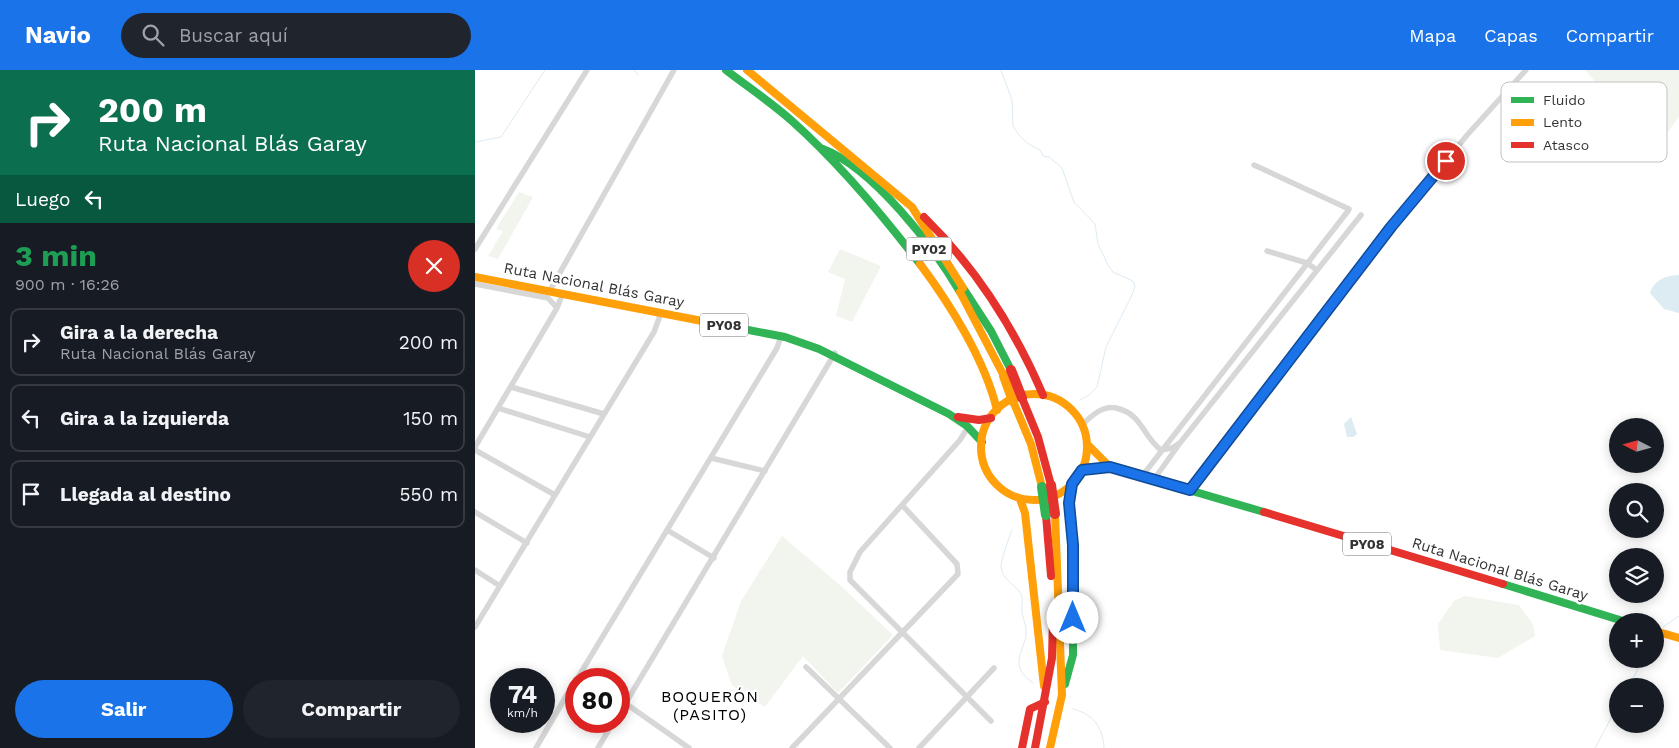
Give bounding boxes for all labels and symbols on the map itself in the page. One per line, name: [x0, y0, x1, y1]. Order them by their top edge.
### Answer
legend: [1501, 82, 1667, 162]
text: Fluido: [1543, 92, 1585, 108]
text: Lento: [1543, 114, 1582, 130]
text: Atasco: [1543, 137, 1589, 153]
pin: [1425, 140, 1467, 182]
road number: PY02: [907, 238, 951, 260]
street label: Ruta Nacional Blás Garay: [502, 259, 686, 311]
road number: PY08: [700, 314, 748, 336]
north arrow: [1609, 418, 1664, 472]
road number: PY08: [1343, 532, 1391, 556]
street label: Ruta Nacional Blás Garay: [1410, 534, 1591, 604]
position arrow: [1046, 591, 1098, 643]
speed limit sign: 80: [565, 668, 630, 733]
district label: BOQUERÓN (PASITO): [661, 687, 759, 724]

